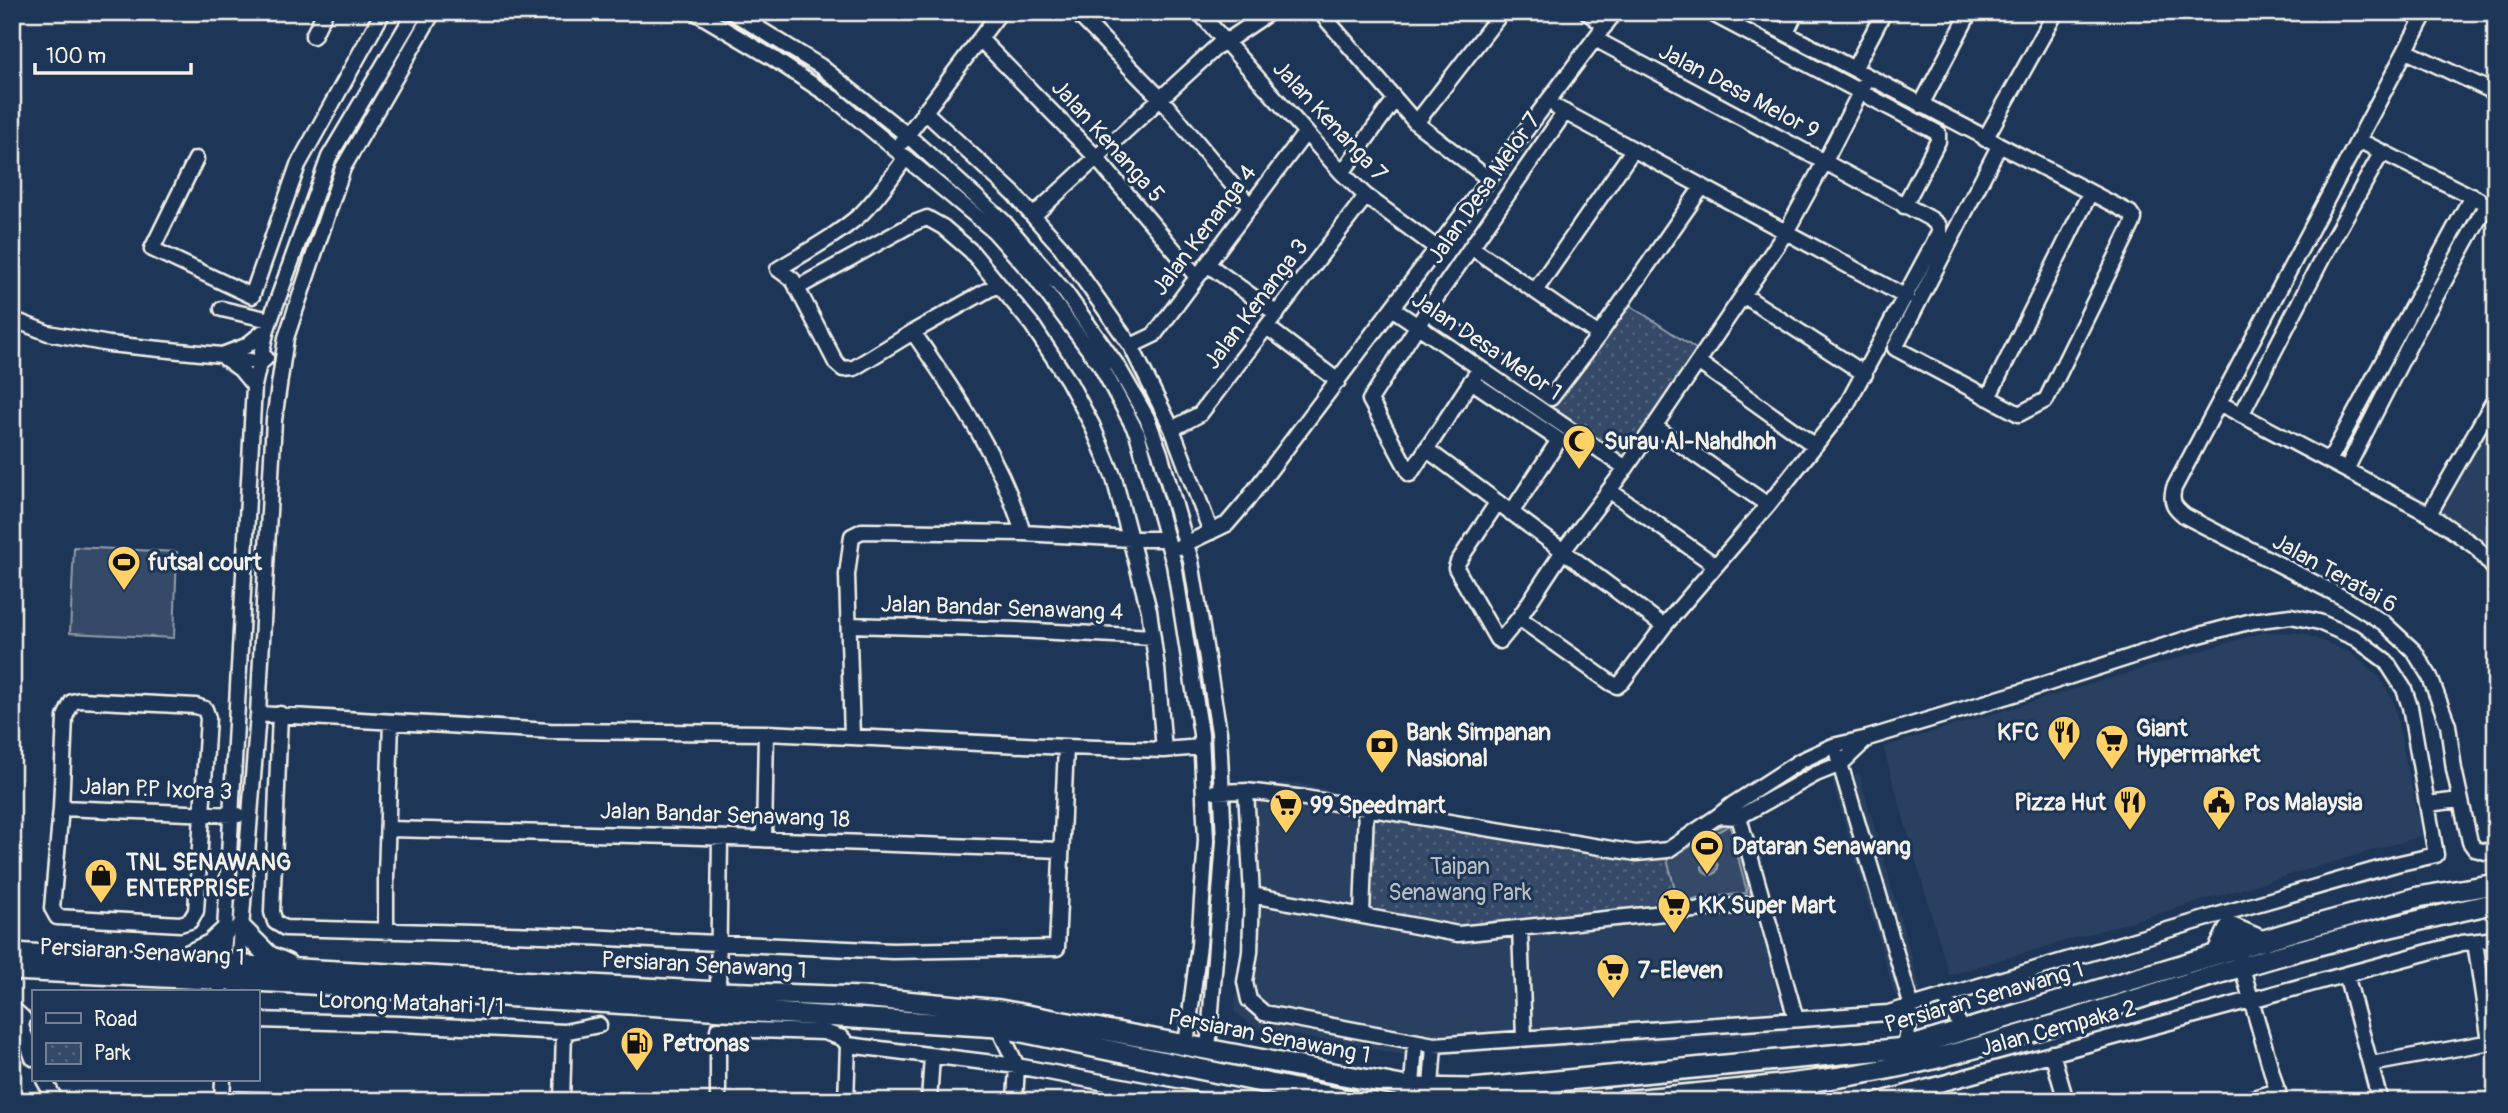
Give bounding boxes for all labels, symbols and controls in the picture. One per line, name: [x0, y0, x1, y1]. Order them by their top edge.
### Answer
scale bar: [35, 32, 191, 76]
street label: Jalan Desa Melor 9: [1654, 36, 1824, 146]
text: 100 m: [46, 43, 106, 70]
street label: Jalan Kenanga 7: [1266, 54, 1394, 188]
street label: Jalan Kenanga 5: [1045, 73, 1171, 209]
street label: Jalan Desa Melor 7: [1421, 107, 1547, 269]
street label: Jalan Kenanga 4: [1145, 159, 1263, 301]
street label: Jalan Kenanga 3: [1197, 233, 1315, 375]
street label: Jalan Desa Melor 1: [1406, 285, 1568, 407]
mosque icon: Surau Al-Nahdhoh: [1560, 422, 1598, 471]
place label: Surau Al-Nahdhoh: [1604, 427, 1777, 456]
street label: Jalan Teratai 6: [2267, 527, 2403, 619]
sports icon: futsal court: [105, 543, 143, 592]
place label: futsal court: [148, 548, 263, 577]
street label: Jalan Bandar Senawang 4: [880, 589, 1124, 627]
restaurant icon: KFC: [2045, 713, 2083, 762]
place label: Giant Hypermarket: [2136, 714, 2261, 769]
place label: Bank Simpanan Nasional: [1406, 718, 1551, 773]
place label: KFC: [1997, 718, 2039, 747]
supermarket icon: Giant Hypermarket: [2093, 722, 2131, 771]
bank icon: Bank Simpanan Nasional: [1363, 726, 1401, 775]
street label: Jalan P.P Ixora 3: [79, 772, 233, 806]
restaurant icon: Pizza Hut: [2111, 783, 2149, 832]
public building icon: Pos Malaysia: [2200, 783, 2238, 832]
supermarket icon: 99 Speedmart: [1267, 786, 1305, 835]
place label: Pizza Hut: [2014, 788, 2107, 817]
place label: Pos Malaysia: [2244, 788, 2363, 817]
place label: 99 Speedmart: [1310, 791, 1446, 820]
street label: Jalan Bandar Senawang 18: [600, 796, 850, 834]
sports icon: Dataran Senawang: [1688, 827, 1726, 876]
place label: Dataran Senawang: [1732, 832, 1911, 861]
place label: TNL SENAWANG ENTERPRISE: [125, 848, 291, 903]
park label: Taipan Senawang Park: [1388, 852, 1532, 907]
shop icon: TNL SENAWANG ENTERPRISE: [82, 856, 120, 905]
supermarket icon: KK Super Mart: [1655, 886, 1693, 935]
place label: KK Super Mart: [1698, 891, 1837, 920]
street label: Persiaran Senawang 1: [39, 932, 245, 972]
street label: Persiaran Senawang 1: [601, 945, 807, 985]
supermarket icon: 7-Eleven: [1594, 951, 1632, 1000]
street label: Persiaran Senawang 1: [1881, 955, 2087, 1039]
place label: 7-Eleven: [1638, 956, 1723, 985]
street label: Lorong Matahari 1/1: [317, 985, 505, 1021]
legend: [32, 990, 259, 1082]
street label: Jalan Cempaka 2: [1977, 993, 2139, 1063]
street label: Persiaran Senawang 1: [1165, 1002, 1373, 1070]
text: Road: [94, 1006, 138, 1033]
fuel station icon: Petronas: [618, 1024, 656, 1073]
place label: Petronas: [662, 1029, 750, 1058]
text: Park: [94, 1040, 131, 1067]

